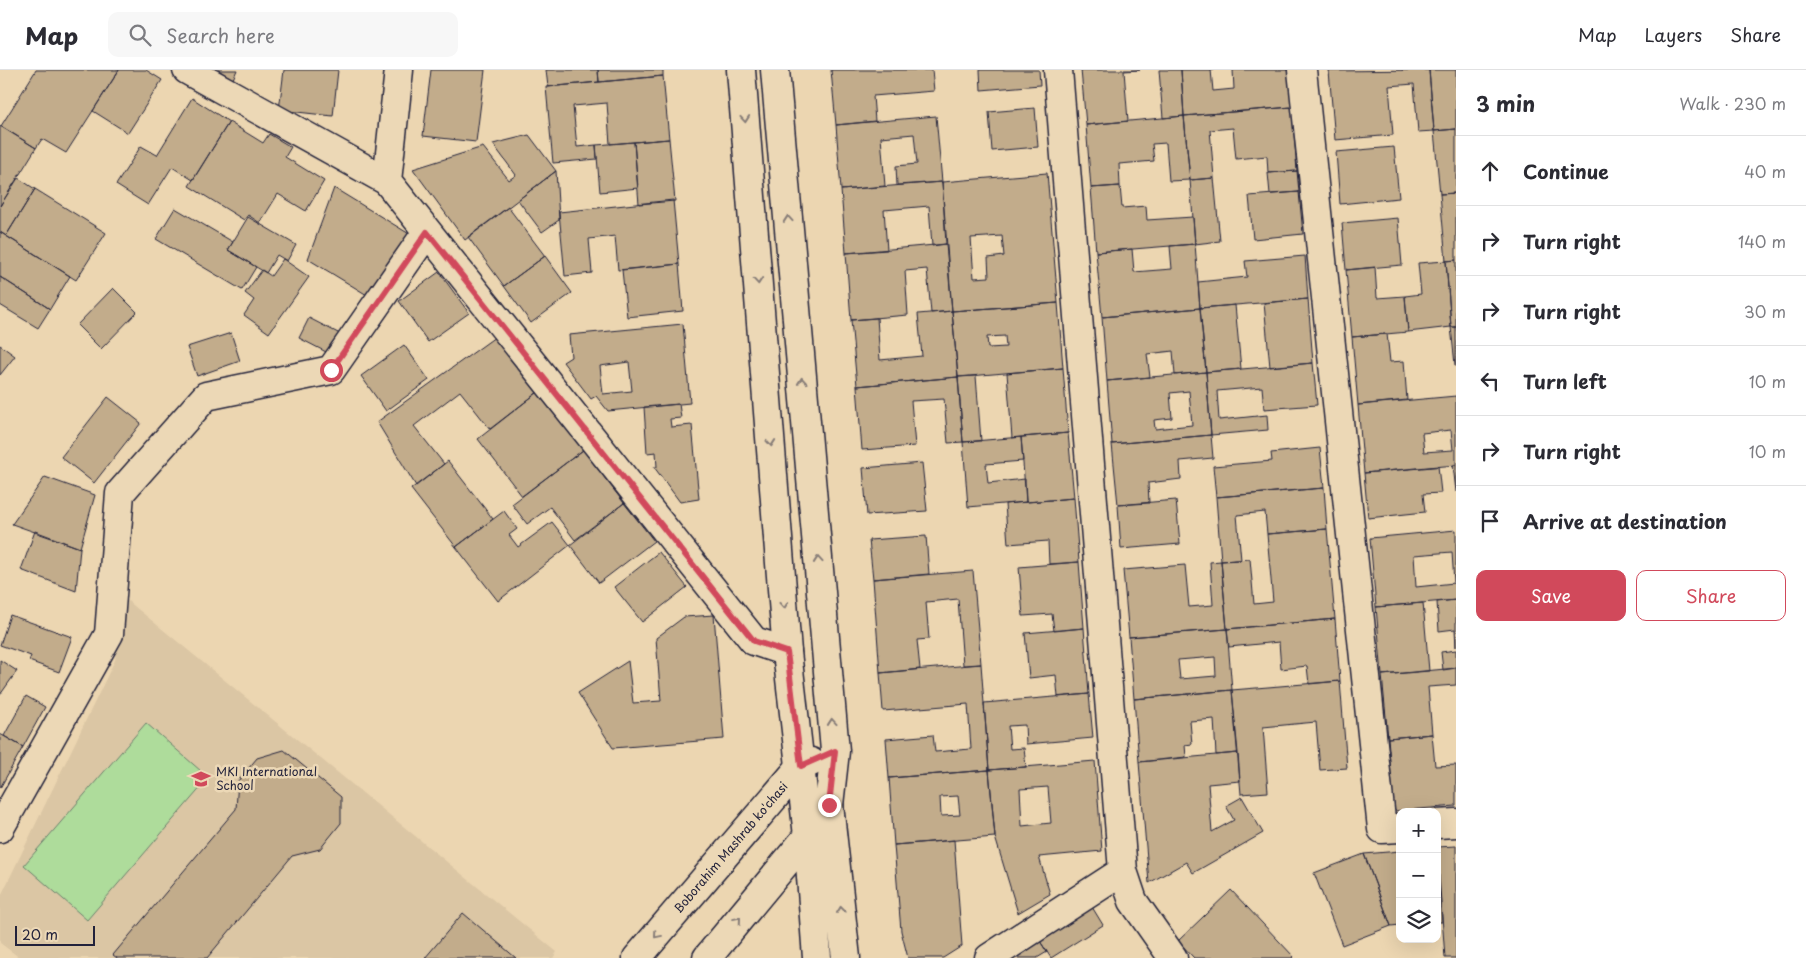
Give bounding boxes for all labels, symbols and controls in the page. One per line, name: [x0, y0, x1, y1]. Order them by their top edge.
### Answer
search box: [108, 12, 458, 57]
text: Map: [25, 17, 78, 53]
icon: search: [126, 21, 154, 49]
text: Search here: [166, 21, 275, 49]
text: Map: [1578, 21, 1617, 48]
text: Layers: [1645, 21, 1702, 48]
text: Share: [1730, 21, 1781, 48]
text: 3 min: [1476, 87, 1535, 119]
text: Walk · 230 m: [1679, 91, 1786, 115]
one-way arrow: [739, 115, 750, 123]
icon: ahead: [1476, 157, 1504, 185]
text: Continue: [1523, 157, 1609, 185]
text: 40 m: [1744, 159, 1786, 183]
one-way arrow: [783, 215, 794, 223]
icon: right: [1476, 227, 1504, 255]
text: Turn right: [1523, 227, 1621, 255]
text: 140 m: [1738, 229, 1786, 253]
one-way arrow: [752, 277, 763, 285]
icon: right: [1476, 297, 1504, 325]
text: Turn right: [1523, 297, 1621, 325]
text: 30 m: [1744, 299, 1786, 323]
route start: [320, 359, 343, 382]
icon: left: [1476, 367, 1504, 395]
text: Turn left: [1523, 367, 1607, 395]
text: 10 m: [1749, 369, 1786, 393]
one-way arrow: [797, 377, 808, 385]
icon: right: [1476, 437, 1504, 465]
text: Turn right: [1523, 437, 1621, 465]
one-way arrow: [765, 439, 776, 447]
text: 10 m: [1749, 439, 1786, 463]
icon: arrive: [1476, 507, 1504, 535]
text: Arrive at destination: [1523, 507, 1727, 535]
one-way arrow: [813, 556, 824, 564]
button: Save: [1476, 570, 1626, 621]
button: Share: [1636, 570, 1786, 621]
one-way arrow: [778, 601, 789, 609]
one-way arrow: [827, 718, 838, 726]
place label: MKI International School: [216, 762, 317, 794]
school or university icon: MKI International School: [190, 768, 212, 790]
street label: Boborahim Mashrab ko'chasi: [669, 778, 792, 917]
route end: [818, 794, 841, 817]
map controls: [1396, 808, 1441, 943]
button: +: [1396, 808, 1441, 853]
button: −: [1396, 853, 1441, 898]
button: layers: [1396, 898, 1441, 943]
one-way arrow: [836, 905, 847, 913]
one-way arrow: [732, 917, 741, 926]
scale bar: [15, 923, 95, 946]
text: 20 m: [22, 924, 58, 945]
one-way arrow: [654, 929, 663, 938]

